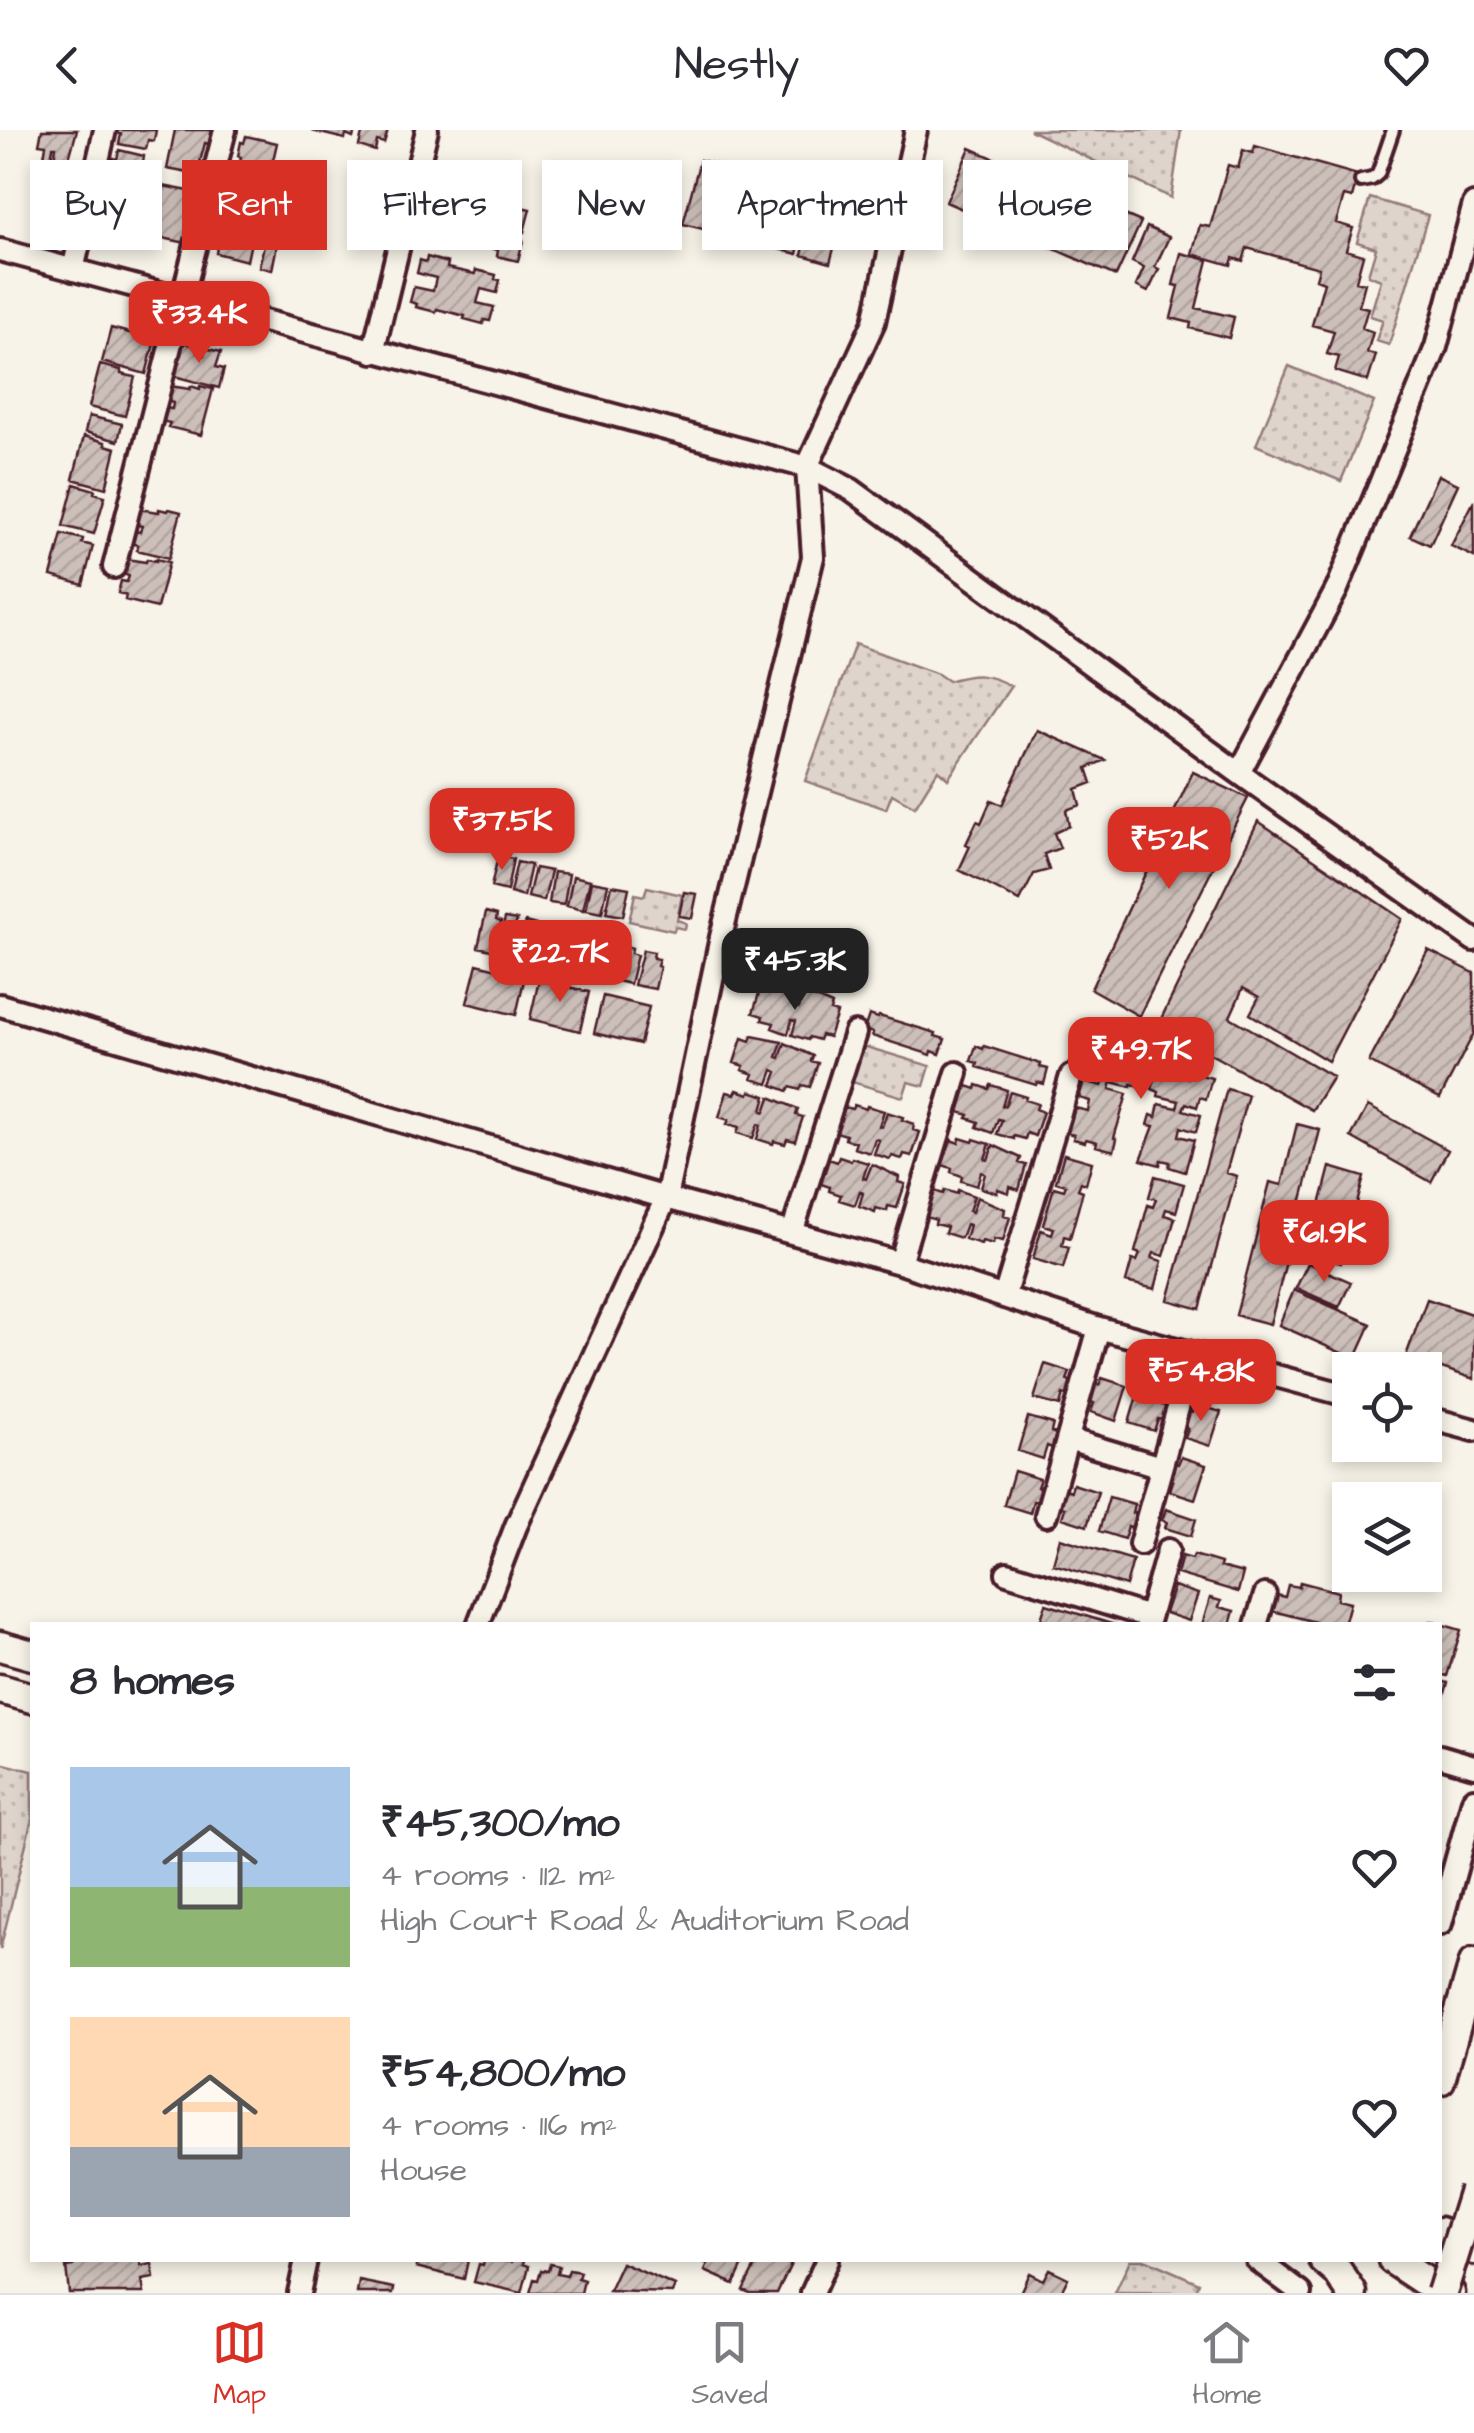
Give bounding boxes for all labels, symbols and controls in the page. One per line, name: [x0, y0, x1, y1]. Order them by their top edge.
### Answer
text: Nestly: [674, 34, 800, 96]
icon: back: [40, 38, 95, 93]
icon: heart: [1379, 38, 1434, 93]
chip: Buy: [30, 160, 162, 250]
chip: Rent: [182, 160, 327, 250]
chip: Filters: [347, 160, 522, 250]
chip: New: [542, 160, 682, 250]
chip: Apartment: [702, 160, 943, 250]
chip: House: [963, 160, 1128, 250]
pin: ₹33.4K: [118, 281, 280, 366]
text: ₹33.4K: [151, 291, 247, 336]
pin: ₹37.5K: [421, 788, 583, 873]
text: ₹37.5K: [452, 798, 552, 843]
pin: ₹52K: [1110, 807, 1228, 892]
text: ₹52K: [1130, 817, 1208, 862]
pin: ₹22.7K: [479, 920, 641, 1005]
pin: ₹45.3K: [714, 928, 876, 1013]
text: ₹22.7K: [511, 930, 609, 975]
text: ₹45.3K: [744, 938, 846, 983]
pin: ₹49.7K: [1060, 1017, 1222, 1102]
text: ₹49.7K: [1090, 1027, 1192, 1072]
pin: ₹61.9K: [1243, 1200, 1405, 1285]
text: ₹61.9K: [1282, 1210, 1366, 1255]
pin: ₹54.8K: [1120, 1339, 1282, 1424]
text: ₹54.8K: [1147, 1349, 1255, 1394]
map controls: [1332, 1352, 1442, 1592]
button: locate: [1332, 1352, 1442, 1462]
button: layers: [1332, 1482, 1442, 1592]
text: 8 homes: [70, 1653, 235, 1711]
icon: filters: [1347, 1655, 1402, 1710]
text: ₹45,300/mo: [380, 1795, 620, 1853]
icon: home: [150, 1807, 270, 1927]
icon: heart: [1347, 1840, 1402, 1895]
text: 4 rooms · 112 m²: [380, 1853, 616, 1898]
text: High Court Road & Auditorium Road: [380, 1898, 909, 1943]
text: ₹54,800/mo: [380, 2045, 625, 2103]
icon: home: [150, 2057, 270, 2177]
icon: heart: [1347, 2090, 1402, 2145]
text: 4 rooms · 116 m²: [380, 2103, 617, 2148]
text: House: [380, 2148, 467, 2193]
tab: Map: [212, 2315, 267, 2414]
tab: Saved: [692, 2315, 768, 2414]
tab: Home: [1192, 2315, 1262, 2414]

